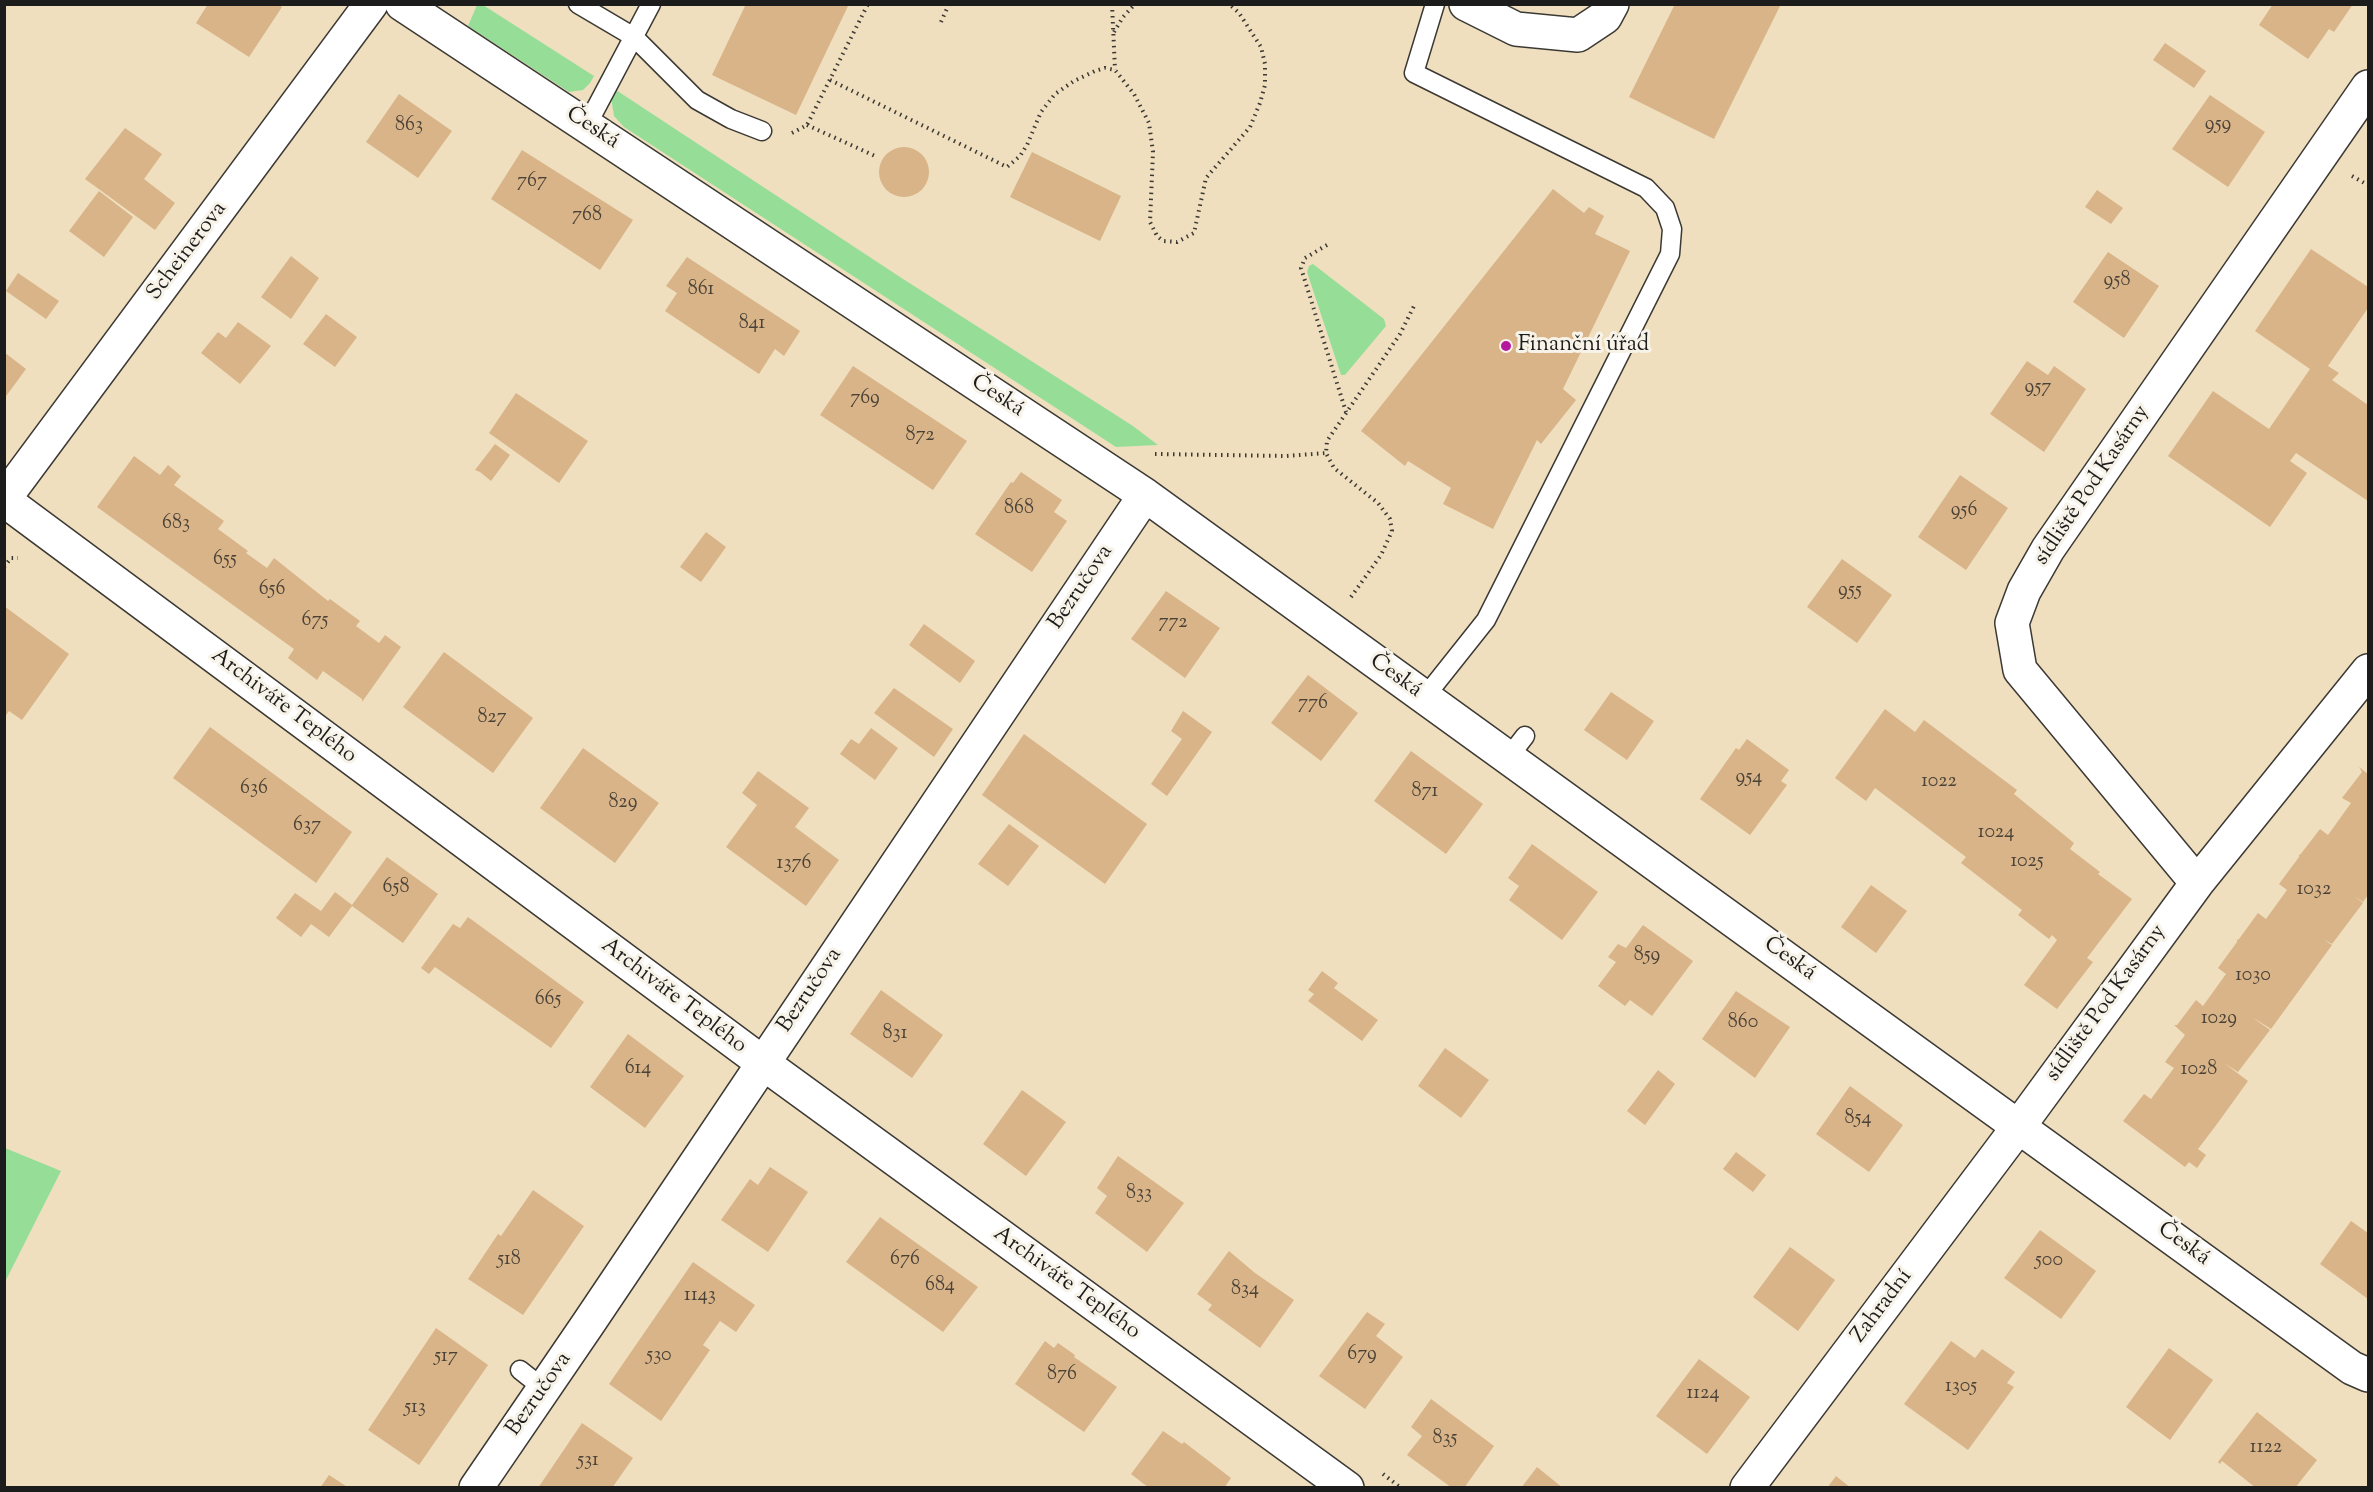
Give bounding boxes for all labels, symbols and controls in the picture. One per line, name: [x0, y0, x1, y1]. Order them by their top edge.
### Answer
street label: Česká: [560, 102, 624, 156]
house number: 959: [2205, 114, 2231, 138]
house number: 863: [395, 115, 423, 139]
house number: 767: [517, 171, 547, 195]
street label: Scheinerova: [142, 198, 234, 306]
house number: 768: [572, 205, 602, 229]
house number: 958: [2104, 270, 2130, 294]
house number: 861: [688, 279, 714, 303]
house number: 841: [739, 313, 765, 337]
place label: Finanční úřad: [1518, 333, 1649, 359]
marker: Finanční úřad: [1499, 339, 1513, 353]
street label: Česká: [965, 370, 1029, 424]
house number: 957: [2025, 377, 2051, 401]
house number: 769: [850, 388, 880, 412]
street label: sídliště Pod Kasárny: [2030, 401, 2156, 571]
house number: 872: [905, 425, 935, 449]
house number: 868: [1004, 498, 1034, 522]
house number: 956: [1951, 500, 1977, 524]
house number: 683: [162, 513, 190, 537]
street label: Bezručova: [1044, 541, 1120, 635]
house number: 655: [213, 549, 237, 573]
house number: 656: [259, 579, 285, 603]
house number: 955: [1838, 580, 1862, 604]
house number: 675: [302, 610, 328, 634]
house number: 772: [1158, 612, 1188, 636]
street label: Archiváře Teplého: [205, 644, 361, 770]
street label: Česká: [1364, 649, 1426, 705]
house number: 776: [1298, 693, 1328, 717]
house number: 827: [477, 707, 507, 731]
house number: 954: [1736, 767, 1762, 791]
house number: 1022: [1921, 771, 1957, 795]
house number: 636: [240, 778, 268, 802]
house number: 871: [1412, 781, 1438, 805]
house number: 829: [609, 792, 637, 816]
house number: 637: [293, 815, 321, 839]
house number: 1024: [1978, 822, 2014, 846]
house number: 1025: [2010, 851, 2044, 875]
house number: 1376: [777, 853, 811, 877]
house number: 658: [383, 877, 409, 901]
house number: 1032: [2297, 879, 2331, 903]
street label: sídliště Pod Kasárny: [2041, 920, 2173, 1088]
street label: Česká: [1758, 932, 1820, 988]
street label: Archiváře Teplého: [595, 934, 751, 1060]
street label: Bezručova: [773, 944, 849, 1038]
house number: 859: [1634, 945, 1660, 969]
house number: 1030: [2235, 965, 2271, 989]
house number: 665: [535, 989, 561, 1013]
house number: 1029: [2201, 1008, 2237, 1032]
house number: 860: [1728, 1012, 1758, 1036]
house number: 831: [883, 1023, 907, 1047]
house number: 614: [625, 1058, 651, 1082]
house number: 1028: [2181, 1059, 2217, 1083]
house number: 854: [1845, 1108, 1871, 1132]
house number: 833: [1126, 1183, 1152, 1207]
street label: Česká: [2152, 1217, 2214, 1273]
street label: Archiváře Teplého: [987, 1222, 1145, 1346]
house number: 518: [497, 1249, 521, 1273]
house number: 676: [890, 1249, 920, 1273]
house number: 500: [2035, 1250, 2063, 1274]
street label: Zahradní: [1847, 1265, 1919, 1349]
house number: 684: [925, 1275, 955, 1299]
house number: 834: [1231, 1279, 1259, 1303]
house number: 1143: [684, 1285, 716, 1309]
house number: 679: [1347, 1344, 1377, 1368]
house number: 530: [646, 1345, 672, 1369]
house number: 517: [434, 1346, 458, 1370]
street label: Bezručova: [502, 1348, 578, 1442]
house number: 876: [1047, 1364, 1077, 1388]
house number: 1305: [1945, 1376, 1977, 1400]
house number: 1124: [1686, 1383, 1720, 1407]
house number: 513: [404, 1397, 426, 1421]
house number: 835: [1433, 1428, 1457, 1452]
house number: 1122: [2250, 1437, 2282, 1461]
house number: 531: [577, 1450, 599, 1474]

